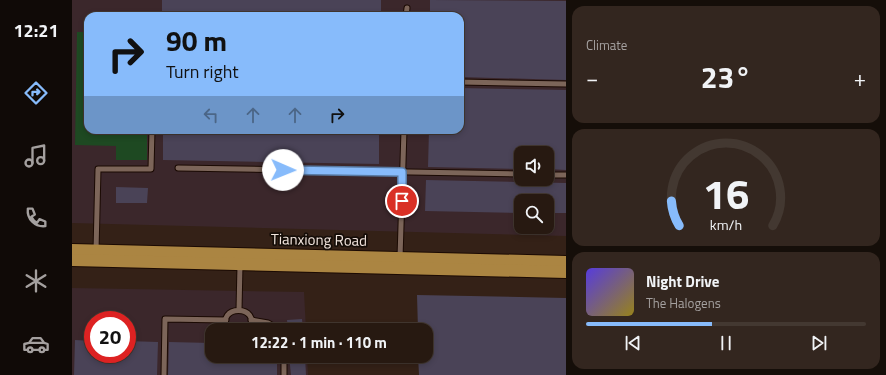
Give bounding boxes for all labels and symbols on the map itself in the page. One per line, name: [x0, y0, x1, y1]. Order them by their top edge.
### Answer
position arrow: [262, 149, 304, 191]
pin: [385, 184, 419, 218]
street label: Tianxiong Road: [271, 227, 367, 252]
speed limit sign: 20: [84, 311, 136, 363]

